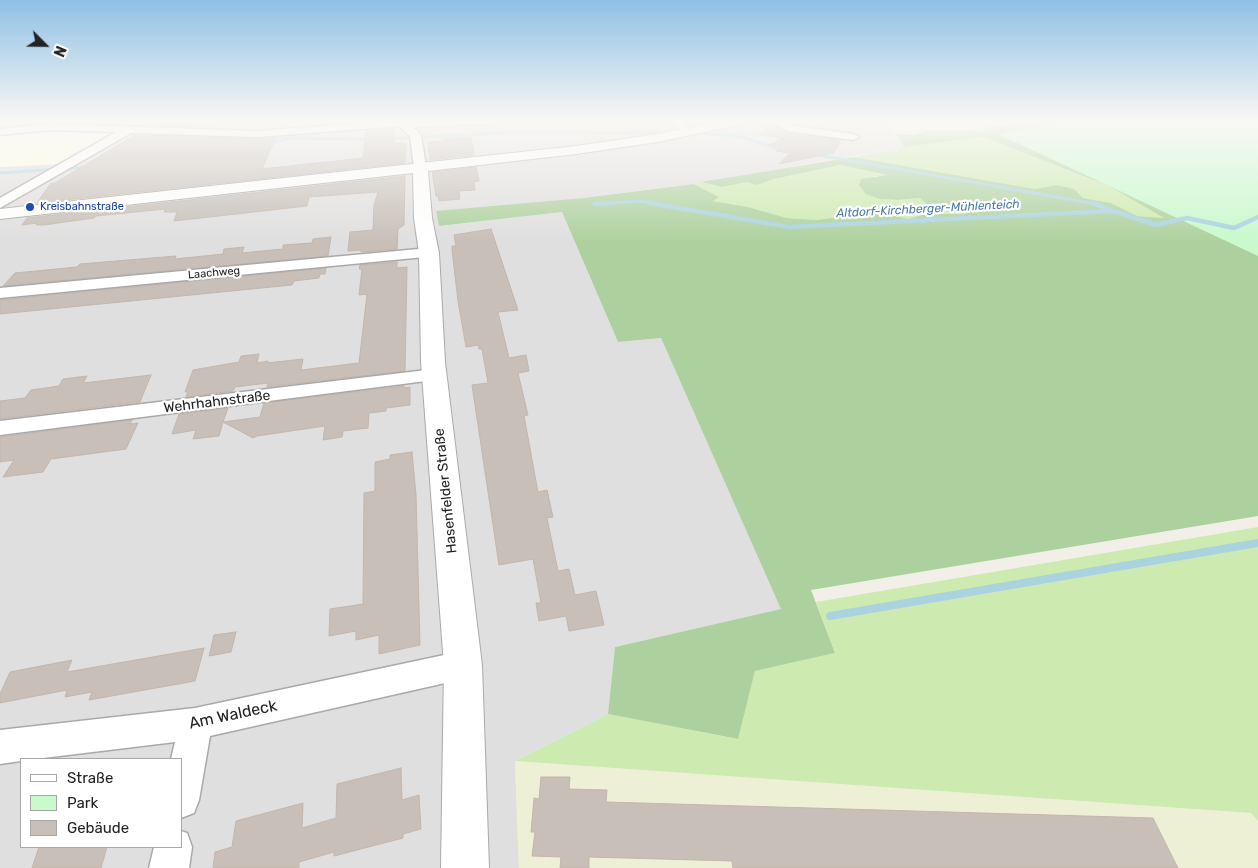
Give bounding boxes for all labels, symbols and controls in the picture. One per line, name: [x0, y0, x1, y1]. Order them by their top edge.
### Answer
north arrow: [20, 20, 70, 70]
text: N: [49, 43, 69, 59]
water label: Altdorf-Kirchberger-Mühlenteich: [836, 197, 1020, 221]
place label: Kreisbahnstraße: [40, 200, 124, 214]
marker: Kreisbahnstraße: [24, 201, 36, 213]
street label: Laachweg: [187, 264, 241, 282]
street label: Wehrhahnstraße: [163, 387, 271, 417]
street label: Hasenfelder Straße: [431, 428, 461, 554]
street label: Am Waldeck: [187, 696, 279, 734]
legend: [20, 758, 182, 848]
text: Straße: [67, 769, 113, 787]
text: Park: [67, 794, 98, 812]
text: Gebäude: [67, 819, 129, 837]

